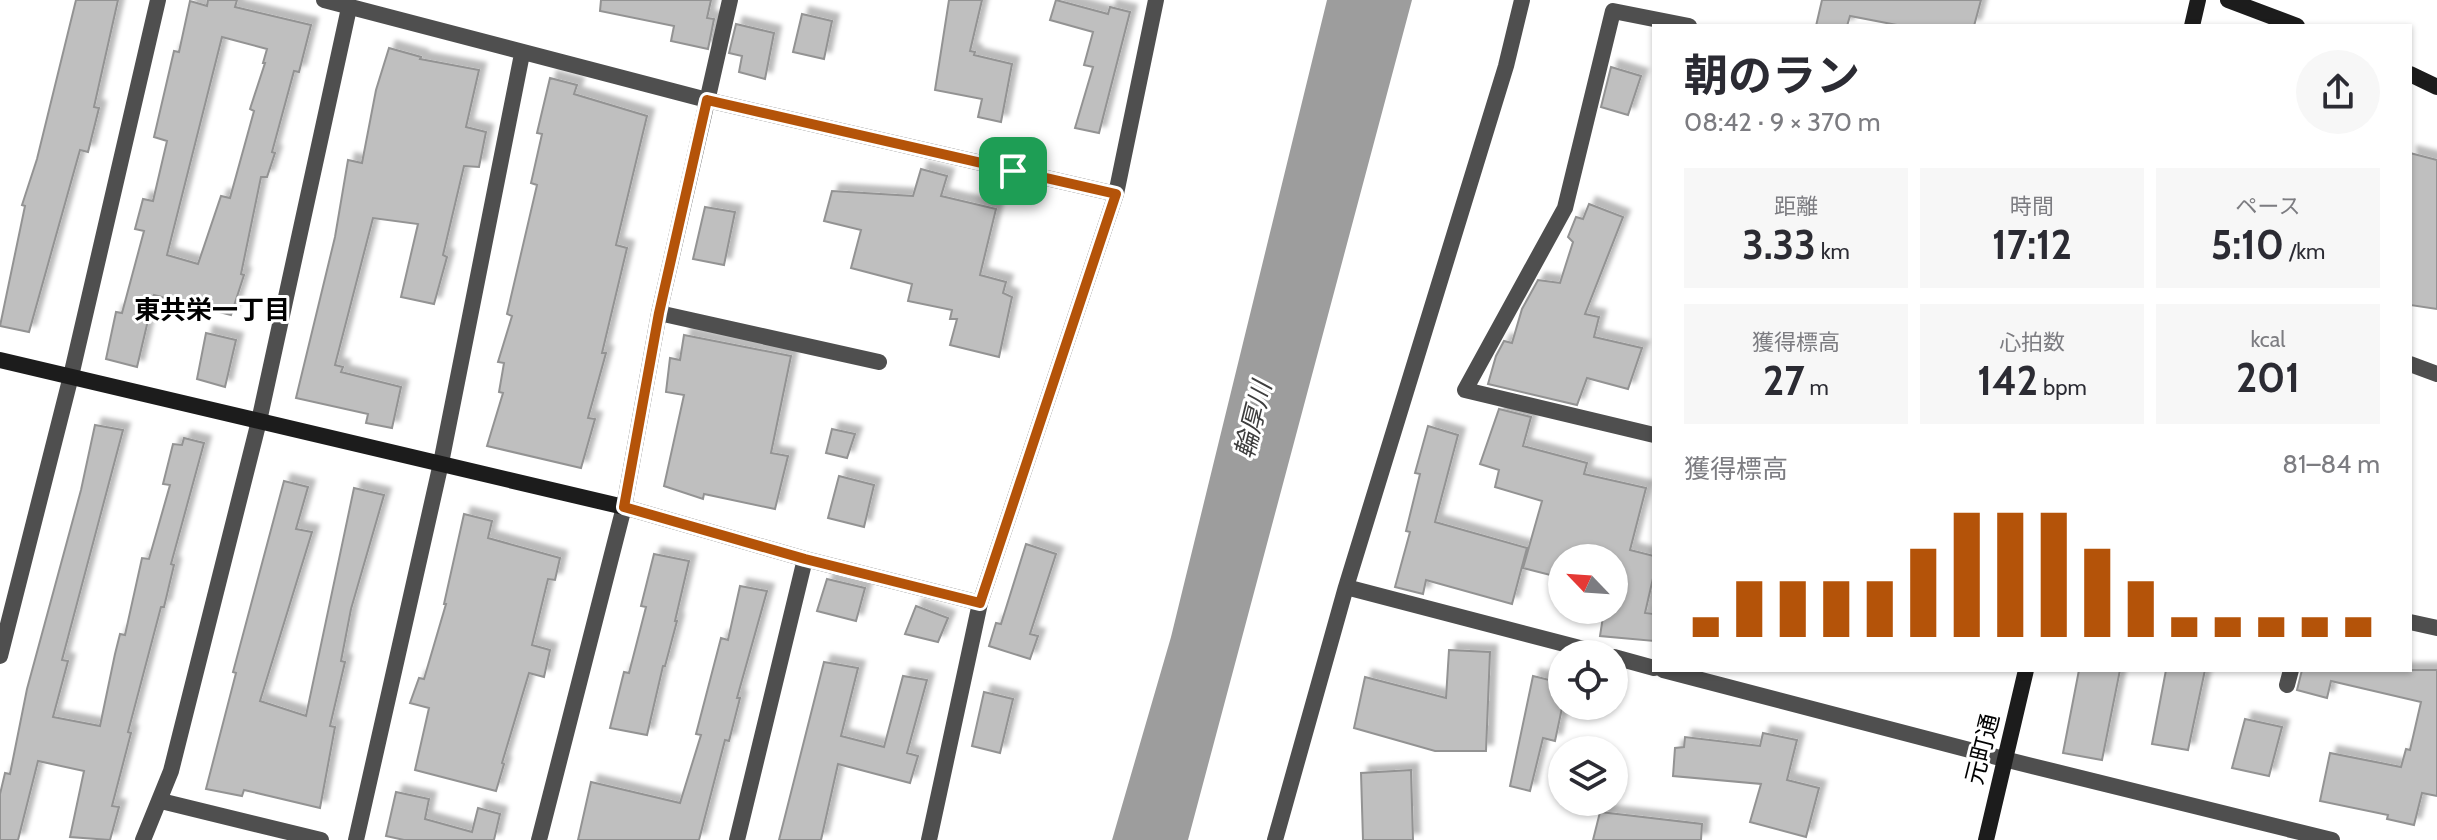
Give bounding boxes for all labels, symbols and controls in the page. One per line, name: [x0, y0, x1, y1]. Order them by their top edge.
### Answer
text: 朝のラン: [1684, 49, 1860, 102]
button: share: [2296, 50, 2380, 134]
text: 08:42 · 9 × 370 m: [1684, 106, 1881, 138]
pin: [979, 137, 1047, 205]
icon: arrive: [991, 149, 1035, 193]
text: 距離: [1774, 193, 1818, 220]
text: 時間: [2010, 193, 2054, 220]
text: ペース: [2236, 193, 2300, 220]
text: 3.33: [1742, 220, 1816, 269]
text: 17:12: [1992, 220, 2072, 269]
text: 5:10: [2211, 220, 2284, 269]
text: km: [1816, 238, 1850, 265]
text: /km: [2284, 238, 2325, 265]
district label: 東共栄一丁目: [134, 294, 290, 326]
text: kcal: [2250, 326, 2286, 353]
text: 獲得標高: [1752, 329, 1840, 356]
text: 心拍数: [1999, 329, 2065, 356]
text: 201: [2236, 353, 2300, 402]
text: 27: [1763, 356, 1805, 405]
text: 142: [1977, 356, 2038, 405]
text: m: [1805, 374, 1829, 401]
text: bpm: [2038, 374, 2087, 401]
water label: 輪厚川: [1228, 375, 1279, 462]
text: 81–84 m: [2282, 448, 2380, 480]
text: 獲得標高: [1684, 453, 1788, 485]
north arrow: [1548, 544, 1628, 624]
map controls: [1548, 544, 1628, 816]
button: locate: [1548, 640, 1628, 720]
street label: 元町通: [1959, 711, 2005, 787]
button: layers: [1548, 736, 1628, 816]

